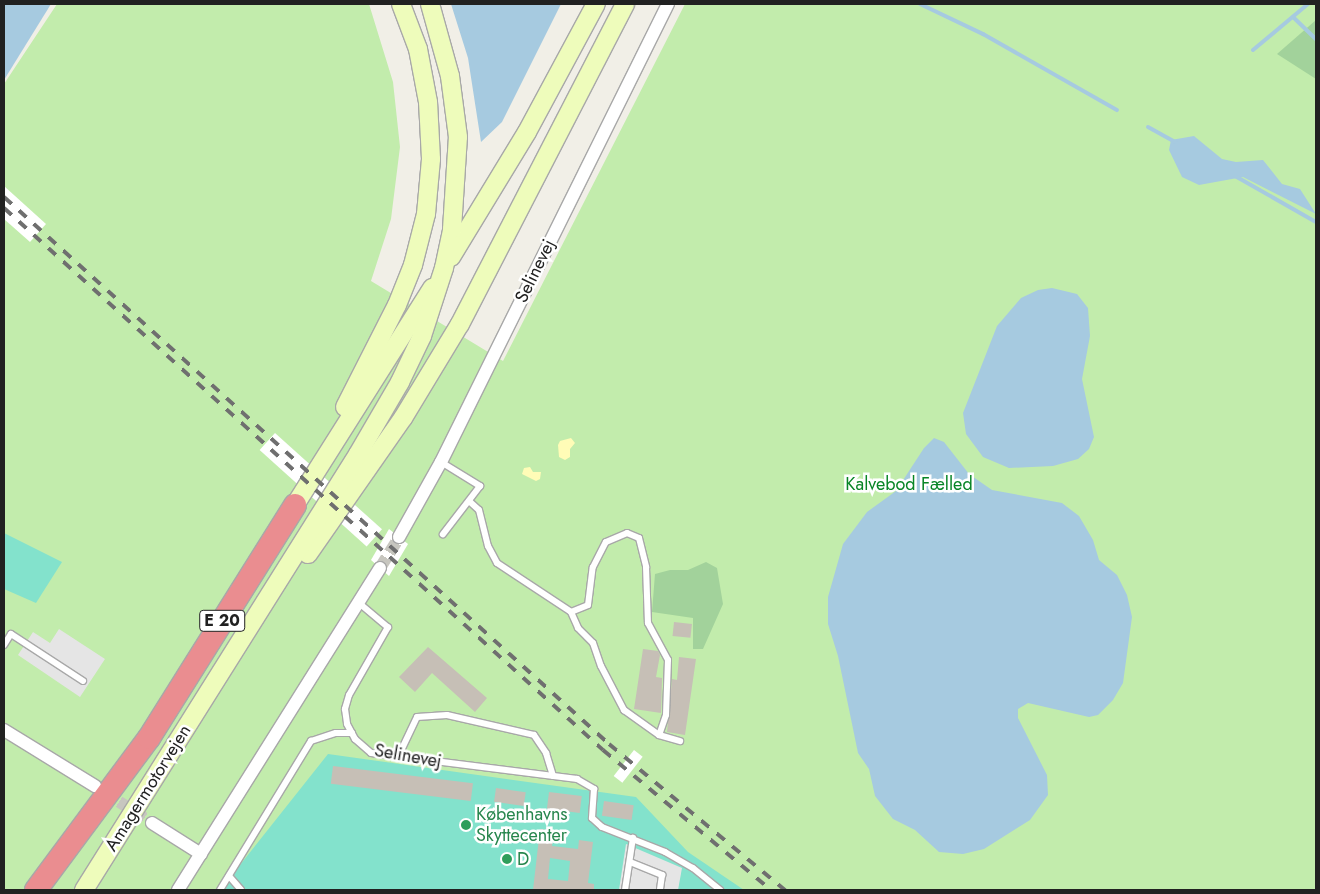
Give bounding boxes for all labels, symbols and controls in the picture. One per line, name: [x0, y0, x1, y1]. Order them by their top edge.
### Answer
street label: Selinevej: [510, 236, 560, 306]
park label: Kalvebod Fælled: [845, 473, 973, 495]
road number: E 20: [198, 608, 246, 634]
street label: Amagermotorvejen: [100, 721, 196, 855]
street label: Selinevej: [373, 739, 443, 773]
place label: Københavns Skyttecenter: [476, 804, 568, 846]
marker: Københavns Skyttecenter: [460, 819, 472, 831]
place label: D: [517, 848, 529, 870]
marker: D: [501, 853, 513, 865]

